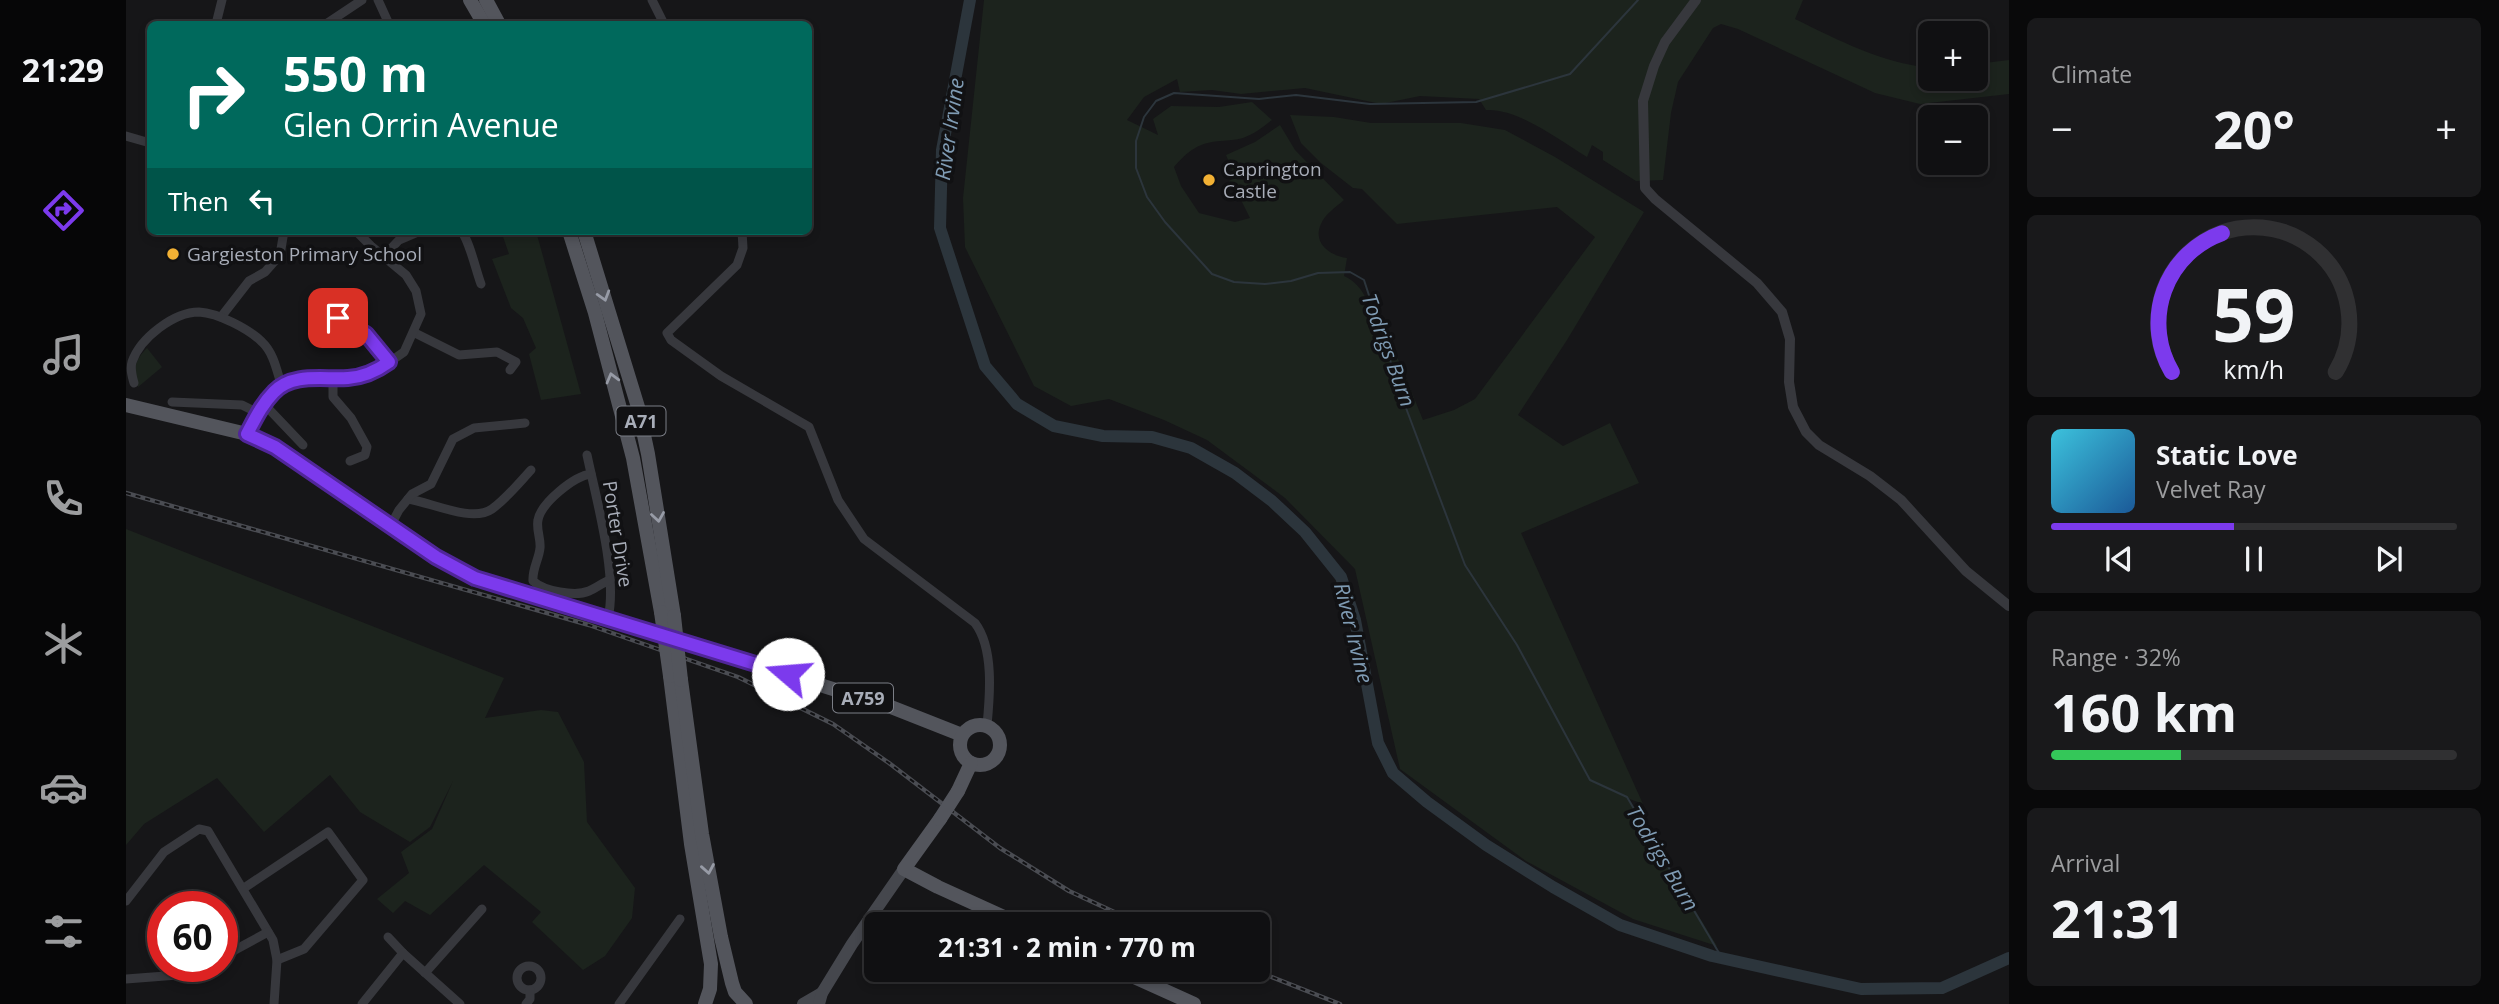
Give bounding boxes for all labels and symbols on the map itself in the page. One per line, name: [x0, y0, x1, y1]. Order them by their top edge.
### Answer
water label: River Irvine: [928, 76, 970, 182]
place label: Caprington Castle: [1223, 156, 1322, 204]
marker: Caprington Castle: [1201, 172, 1217, 188]
place label: Gargieston Primary School: [187, 241, 422, 267]
marker: Gargieston Primary School: [165, 246, 181, 262]
pin: [308, 288, 368, 348]
one-way arrow: [596, 289, 610, 302]
water label: Todrigs Burn: [1356, 290, 1422, 410]
one-way arrow: [606, 372, 620, 384]
road number: A71: [616, 407, 666, 436]
street label: Porter Drive: [597, 479, 639, 589]
one-way arrow: [650, 511, 665, 523]
water label: River Irvine: [1328, 580, 1380, 686]
position arrow: [751, 637, 825, 711]
road number: A759: [833, 684, 893, 712]
water label: Todrigs Burn: [1620, 800, 1706, 916]
one-way arrow: [700, 863, 715, 875]
speed limit sign: 60: [147, 891, 238, 982]

